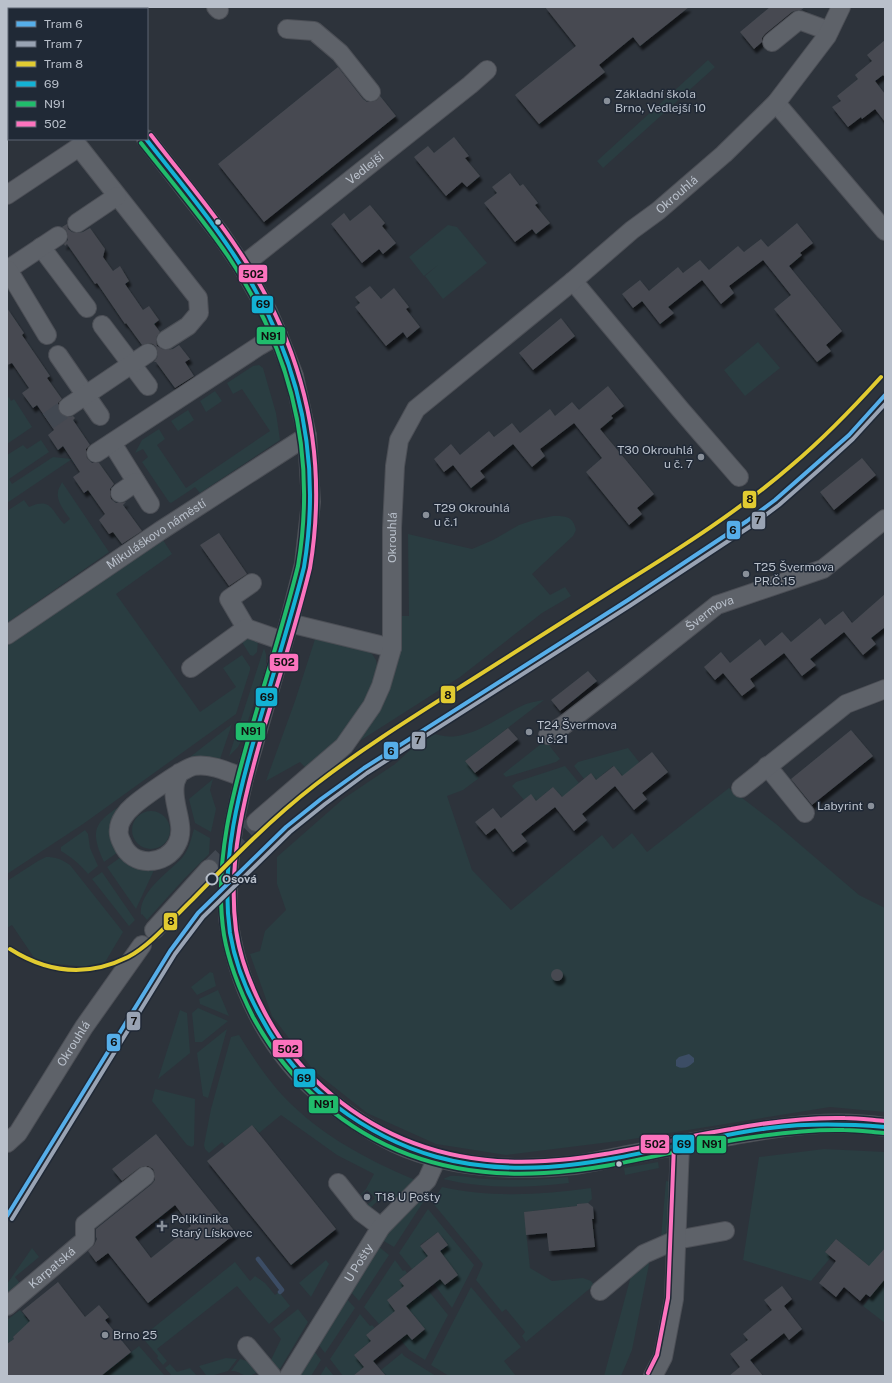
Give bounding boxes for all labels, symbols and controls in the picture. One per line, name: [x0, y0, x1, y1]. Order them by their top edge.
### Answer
legend: [8, 8, 148, 140]
text: Tram 6: [44, 17, 83, 31]
text: Tram 7: [44, 37, 82, 51]
text: Tram 8: [44, 57, 83, 71]
text: 69: [44, 77, 59, 91]
place label: Základní škola Brno, Vedlejší 10: [615, 87, 706, 115]
marker: Základní škola Brno, Vedlejší 10: [602, 96, 612, 106]
text: N91: [44, 97, 65, 111]
text: 502: [44, 117, 66, 131]
street label: Vedlejší: [343, 149, 387, 188]
street label: Okrouhlá: [653, 173, 701, 217]
unlabelled marker: [213, 217, 223, 227]
line badge: 502: [238, 264, 268, 283]
text: 502: [242, 268, 264, 280]
line badge: 69: [251, 295, 274, 314]
text: 69: [256, 298, 270, 310]
line badge: N91: [256, 326, 286, 345]
text: N91: [261, 330, 281, 342]
place label: T30 Okrouhlá u č. 7: [617, 443, 693, 471]
marker: T30 Okrouhlá u č. 7: [696, 452, 706, 462]
line badge: 8: [742, 490, 757, 509]
text: 8: [746, 493, 754, 505]
street label: Mikuláškovo náměstí: [104, 496, 209, 572]
place label: T29 Okrouhlá u č.1: [434, 501, 510, 529]
marker: T29 Okrouhlá u č.1: [421, 510, 431, 520]
line badge: 7: [751, 511, 766, 530]
street label: Okrouhlá: [385, 512, 400, 563]
text: 7: [755, 514, 762, 526]
line badge: 6: [726, 520, 741, 540]
text: 6: [729, 524, 737, 536]
place label: T25 Švermova PR.Č.15: [754, 560, 834, 588]
marker: T25 Švermova PR.Č.15: [741, 569, 751, 579]
street label: Švermova: [683, 593, 736, 634]
line badge: 502: [269, 653, 299, 672]
text: 502: [273, 656, 295, 668]
line badge: 8: [440, 685, 456, 704]
line badge: 69: [255, 687, 278, 707]
text: 8: [444, 689, 452, 701]
text: 69: [260, 691, 274, 703]
place label: T24 Švermova u č.21: [537, 718, 617, 746]
line badge: N91: [235, 722, 266, 741]
text: N91: [241, 725, 261, 737]
marker: T24 Švermova u č.21: [524, 727, 534, 737]
line badge: 7: [411, 731, 426, 750]
text: 7: [415, 734, 422, 746]
line badge: 6: [383, 741, 399, 760]
text: 6: [387, 745, 395, 757]
place label: Labyrint: [817, 799, 863, 813]
marker: Labyrint: [866, 801, 876, 811]
marker: Osová: [205, 872, 219, 886]
place label: Osová: [222, 872, 257, 886]
line badge: 8: [163, 912, 178, 931]
text: 8: [167, 915, 175, 927]
line badge: 7: [126, 1011, 141, 1031]
text: 7: [131, 1015, 138, 1027]
street label: Okrouhlá: [54, 1018, 93, 1069]
line badge: 6: [106, 1033, 121, 1052]
text: 6: [110, 1036, 118, 1048]
line badge: 502: [272, 1039, 303, 1058]
text: 502: [277, 1043, 299, 1055]
line badge: 69: [293, 1068, 316, 1088]
text: 69: [297, 1072, 311, 1084]
line badge: N91: [308, 1095, 339, 1114]
text: N91: [314, 1098, 334, 1110]
line badge: 502: [640, 1134, 670, 1154]
line badge: 69: [672, 1134, 695, 1154]
line badge: N91: [696, 1135, 727, 1154]
text: 502: [644, 1138, 666, 1150]
text: 69: [677, 1138, 691, 1150]
text: N91: [702, 1138, 722, 1150]
unlabelled marker: [614, 1159, 624, 1169]
place label: T18 U Pošty: [375, 1190, 441, 1204]
marker: T18 U Pošty: [362, 1192, 372, 1202]
place label: Poliklinika Starý Lískovec: [171, 1212, 253, 1240]
marker: Poliklinika Starý Lískovec: [156, 1220, 168, 1232]
street label: U Pošty: [342, 1241, 376, 1285]
street label: Karpatská: [26, 1244, 78, 1292]
place label: Brno 25: [113, 1328, 157, 1342]
marker: Brno 25: [100, 1330, 110, 1340]

